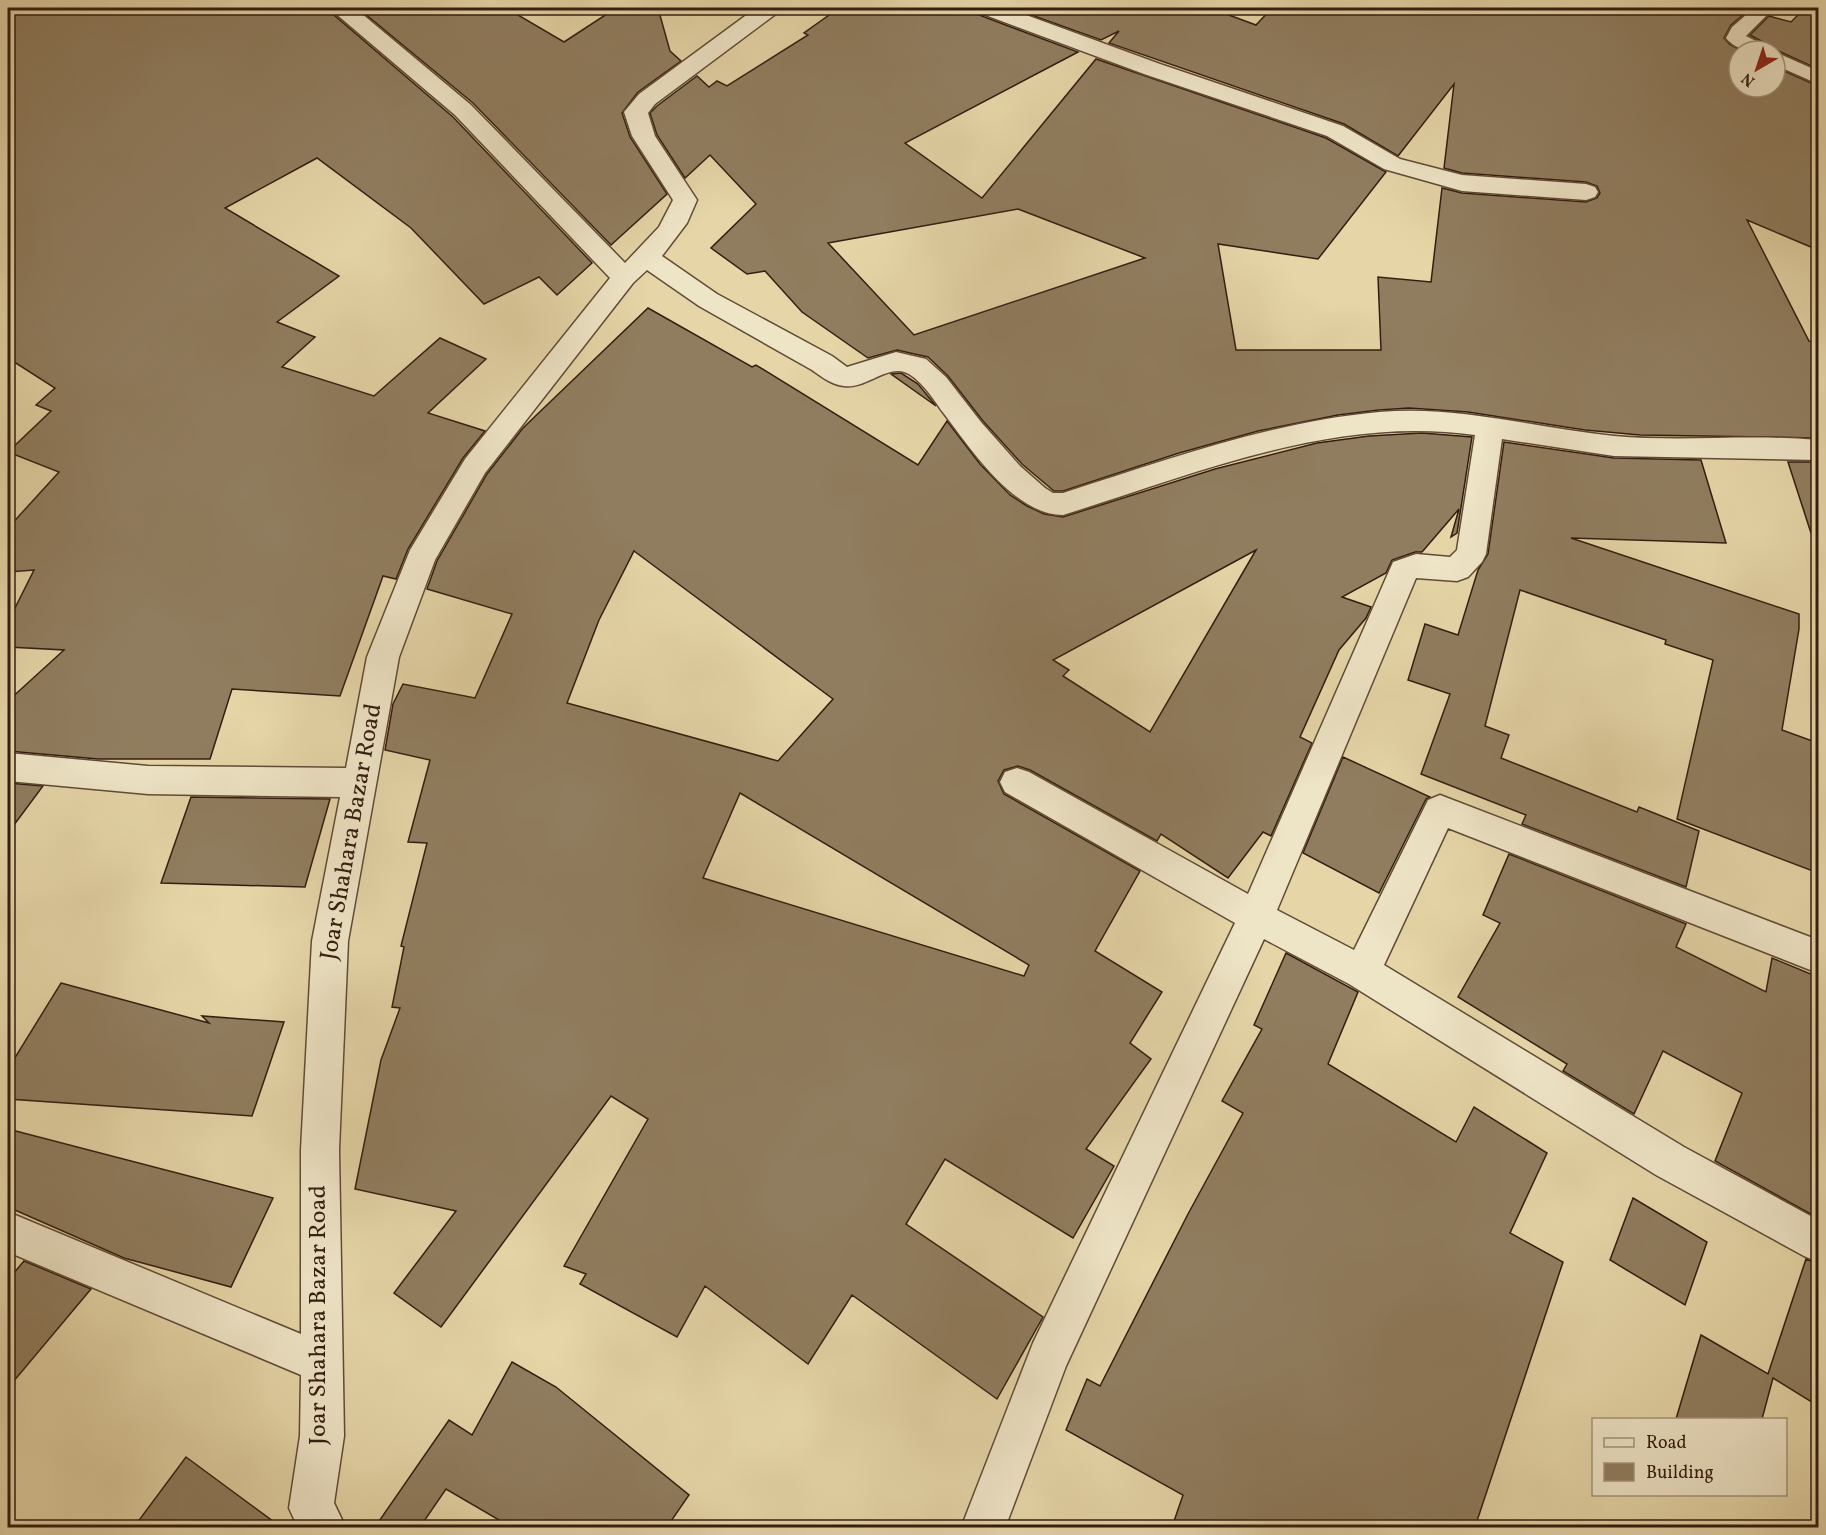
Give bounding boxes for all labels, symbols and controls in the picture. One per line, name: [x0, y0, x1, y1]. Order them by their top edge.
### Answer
north arrow: [1727, 39, 1787, 99]
text: N: [1737, 67, 1760, 91]
street label: Joar Shahara Bazar Road: [313, 701, 391, 963]
street label: Joar Shahara Bazar Road: [302, 1185, 336, 1445]
legend: [1592, 1418, 1787, 1496]
text: Road: [1646, 1431, 1687, 1456]
text: Building: [1646, 1461, 1714, 1486]

